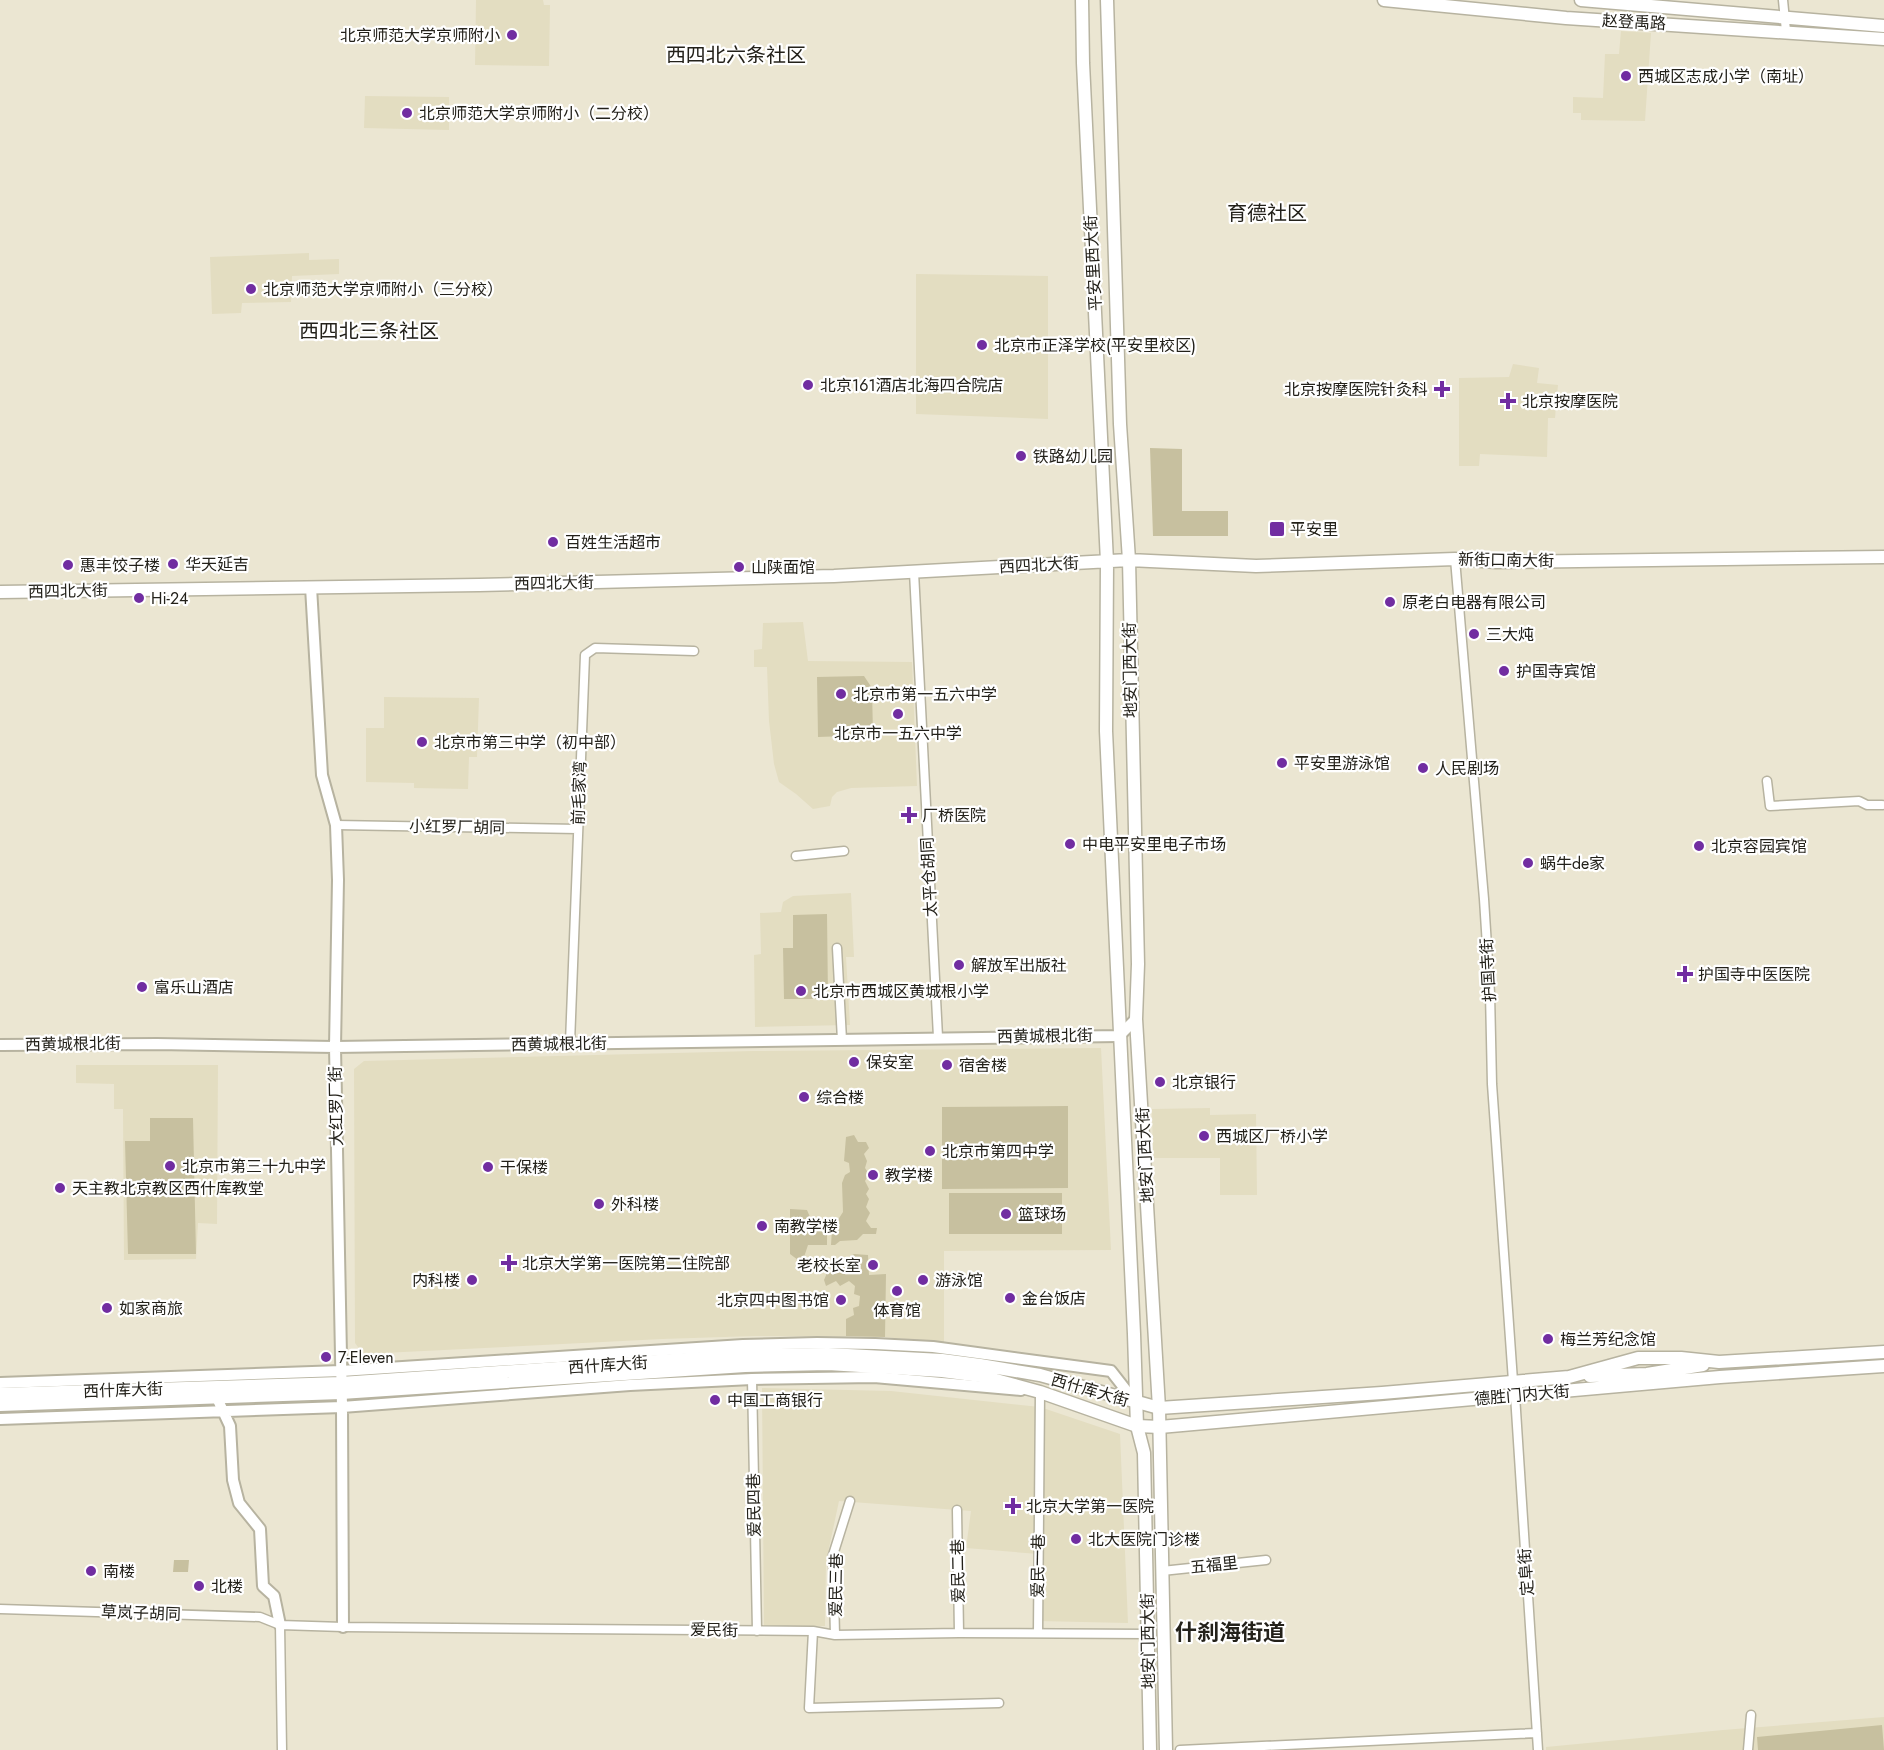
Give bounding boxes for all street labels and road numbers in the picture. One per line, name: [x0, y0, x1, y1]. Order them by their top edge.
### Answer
street label: 赵登禹路: [1601, 9, 1667, 35]
street label: 平安里西大街: [1079, 214, 1107, 312]
street label: 新街口南大街: [1458, 548, 1554, 572]
street label: 西四北大街: [998, 551, 1080, 579]
street label: 西四北大街: [514, 571, 594, 595]
street label: 西四北大街: [28, 579, 108, 603]
street label: 地安门西大街: [1118, 622, 1142, 718]
street label: 前毛家湾: [566, 761, 592, 825]
street label: 小红罗厂胡同: [409, 815, 505, 839]
street label: 太平仓胡同: [915, 836, 943, 918]
street label: 护国寺街: [1475, 937, 1501, 1003]
street label: 西黄城根北街: [997, 1024, 1093, 1048]
street label: 西黄城根北街: [25, 1032, 121, 1056]
street label: 西黄城根北街: [511, 1032, 607, 1056]
street label: 大红罗厂街: [324, 1066, 348, 1146]
street label: 地安门西大街: [1131, 1106, 1159, 1204]
street label: 西什库大街: [567, 1351, 649, 1379]
street label: 西什库大街: [1048, 1368, 1132, 1412]
street label: 西什库大街: [83, 1377, 163, 1403]
street label: 德胜门内大街: [1473, 1379, 1571, 1411]
street label: 爱民四巷: [742, 1473, 766, 1537]
street label: 爱民一巷: [1026, 1534, 1050, 1598]
street label: 爱民二巷: [946, 1539, 970, 1603]
street label: 定阜街: [1513, 1547, 1539, 1597]
street label: 五福里: [1189, 1551, 1239, 1579]
street label: 爱民三巷: [824, 1553, 848, 1617]
street label: 地安门西大街: [1136, 1593, 1160, 1689]
street label: 草岚子胡同: [101, 1600, 181, 1626]
street label: 爱民街: [690, 1618, 738, 1642]

